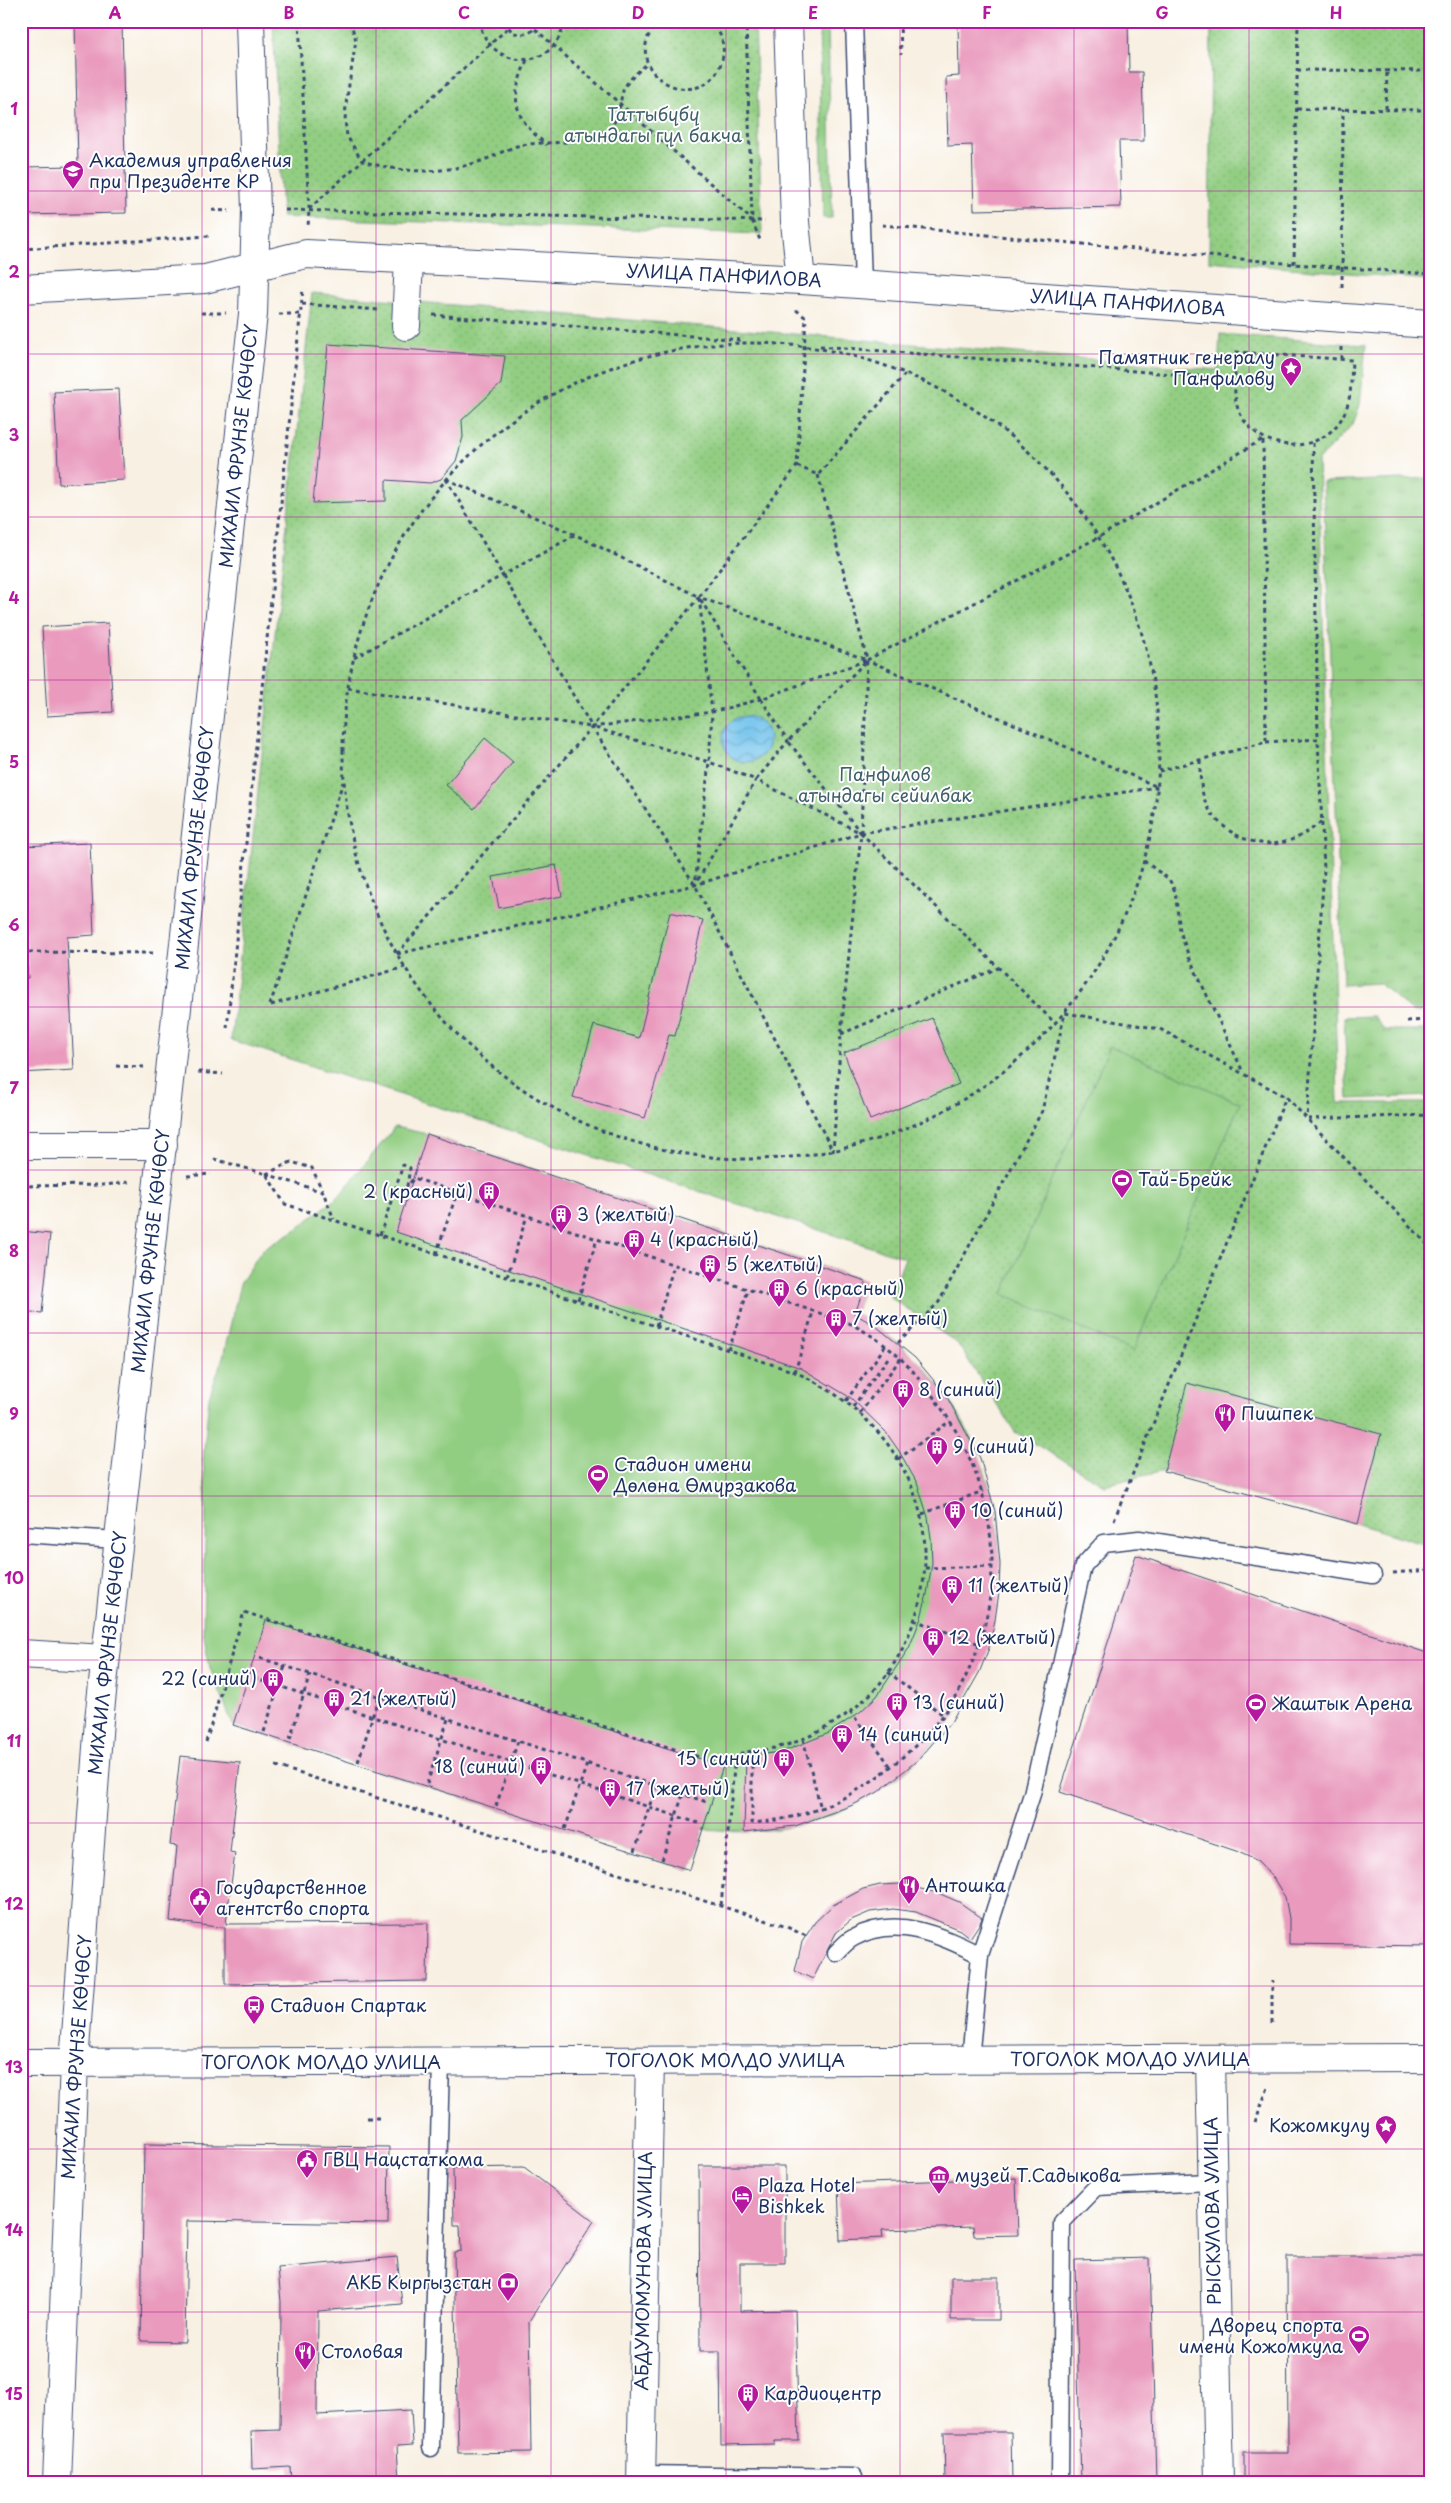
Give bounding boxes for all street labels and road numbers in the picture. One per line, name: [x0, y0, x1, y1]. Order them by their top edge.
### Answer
street label: УЛИЦА ПАНФИЛОВА: [626, 256, 822, 293]
street label: УЛИЦА ПАНФИЛОВА: [1030, 281, 1227, 322]
street label: МИХАИЛ ФРУНЗЕ КӨЧӨСҮ: [211, 322, 264, 569]
street label: МИХАИЛ ФРУНЗЕ КӨЧӨСҮ: [167, 724, 220, 971]
street label: МИХАИЛ ФРУНЗЕ КӨЧӨСҮ: [123, 1127, 176, 1374]
street label: МИХАИЛ ФРУНЗЕ КӨЧӨСҮ: [80, 1529, 133, 1776]
street label: МИХАИЛ ФРУНЗЕ КӨЧӨСҮ: [53, 1933, 98, 2180]
street label: ТОГОЛОК МОЛДО УЛИЦА: [1010, 2045, 1250, 2072]
street label: ТОГОЛОК МОЛДО УЛИЦА: [605, 2046, 845, 2073]
street label: ТОГОЛОК МОЛДО УЛИЦА: [201, 2048, 441, 2075]
street label: РЫСКУЛОВА УЛИЦА: [1196, 2116, 1227, 2305]
street label: АБДУМОМУНОВА УЛИЦА: [627, 2151, 658, 2391]

